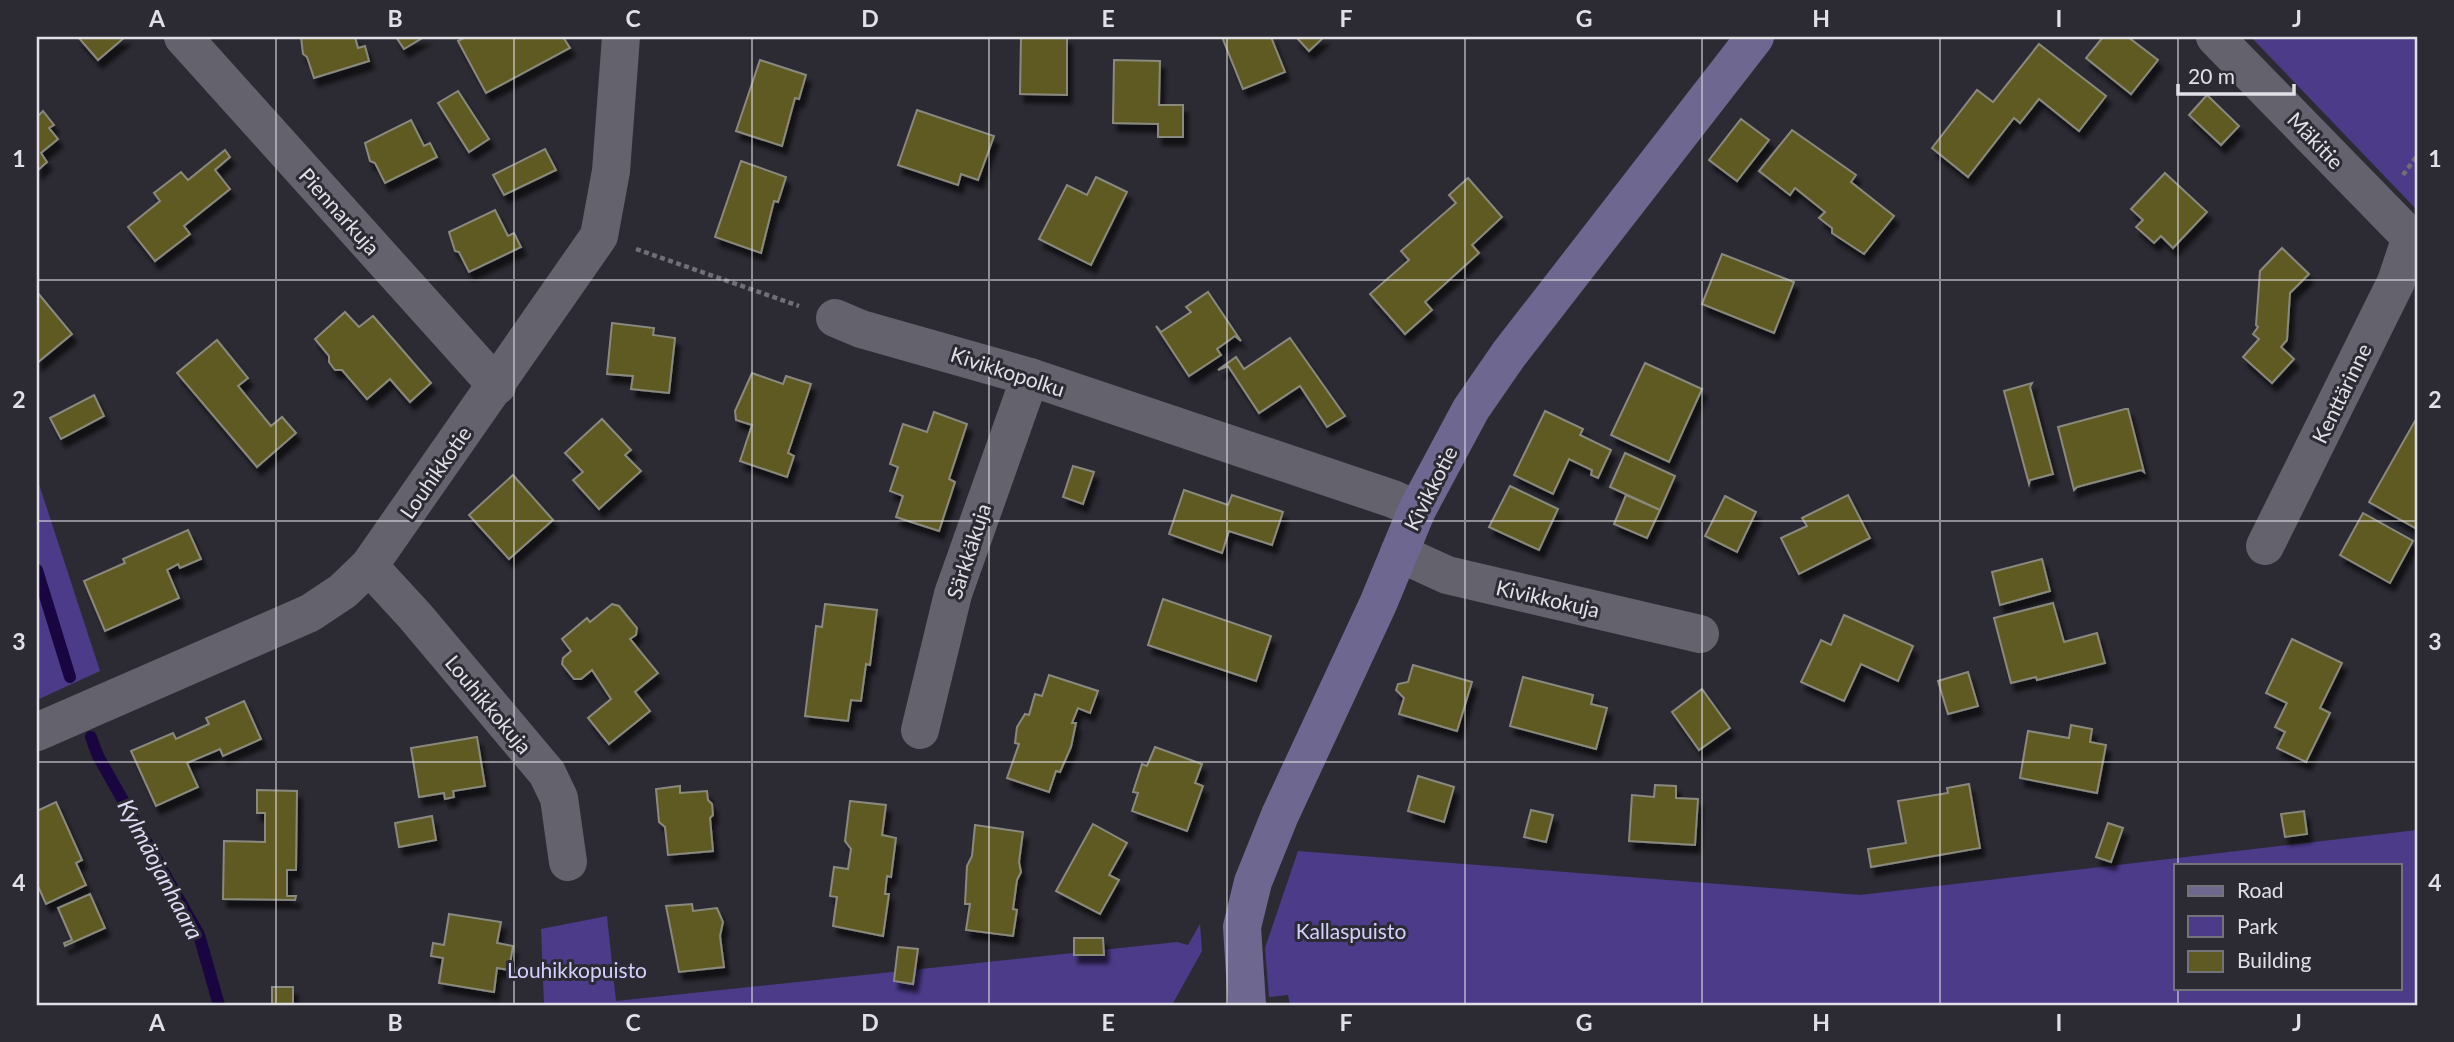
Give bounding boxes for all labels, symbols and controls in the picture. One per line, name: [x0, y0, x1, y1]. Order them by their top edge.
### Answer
text: A: [148, 4, 166, 32]
text: B: [387, 4, 403, 32]
text: C: [625, 4, 641, 32]
text: D: [861, 4, 879, 32]
text: E: [1101, 4, 1115, 32]
text: F: [1339, 4, 1353, 32]
text: G: [1576, 4, 1592, 32]
text: H: [1812, 4, 1830, 32]
text: I: [2056, 4, 2062, 32]
text: J: [2292, 4, 2302, 32]
scale bar: [2178, 52, 2293, 96]
text: 20 m: [2188, 63, 2235, 88]
street label: Mäkitie: [2283, 106, 2349, 174]
text: 1: [12, 144, 26, 172]
text: 1: [2428, 144, 2442, 172]
street label: Piennarkuja: [295, 162, 385, 260]
street label: Kenttärinne: [2306, 339, 2376, 447]
street label: Kivikkopolku: [948, 341, 1068, 401]
text: 2: [12, 385, 26, 413]
text: 2: [2428, 385, 2442, 413]
street label: Louhikkotie: [394, 421, 476, 523]
street label: Kivikkotie: [1398, 442, 1462, 534]
street label: Särkkäkuja: [941, 500, 995, 602]
street label: Kivikkokuja: [1494, 574, 1602, 622]
text: 3: [12, 627, 26, 655]
text: 3: [2428, 627, 2442, 655]
street label: Louhikkokuja: [441, 650, 537, 758]
water label: Kylmäojanhaara: [112, 794, 210, 944]
legend: [2174, 864, 2402, 990]
text: 4: [12, 868, 26, 896]
text: 4: [2428, 868, 2442, 896]
text: Road: [2237, 877, 2284, 902]
text: Park: [2237, 913, 2278, 938]
park label: Kallaspuisto: [1296, 918, 1406, 943]
text: Building: [2237, 947, 2312, 972]
park label: Louhikkopuisto: [507, 957, 647, 982]
text: A: [148, 1008, 166, 1036]
text: B: [387, 1008, 403, 1036]
text: C: [625, 1008, 641, 1036]
text: D: [861, 1008, 879, 1036]
text: E: [1101, 1008, 1115, 1036]
text: F: [1339, 1008, 1353, 1036]
text: G: [1576, 1008, 1592, 1036]
text: H: [1812, 1008, 1830, 1036]
text: I: [2056, 1008, 2062, 1036]
text: J: [2292, 1008, 2302, 1036]

